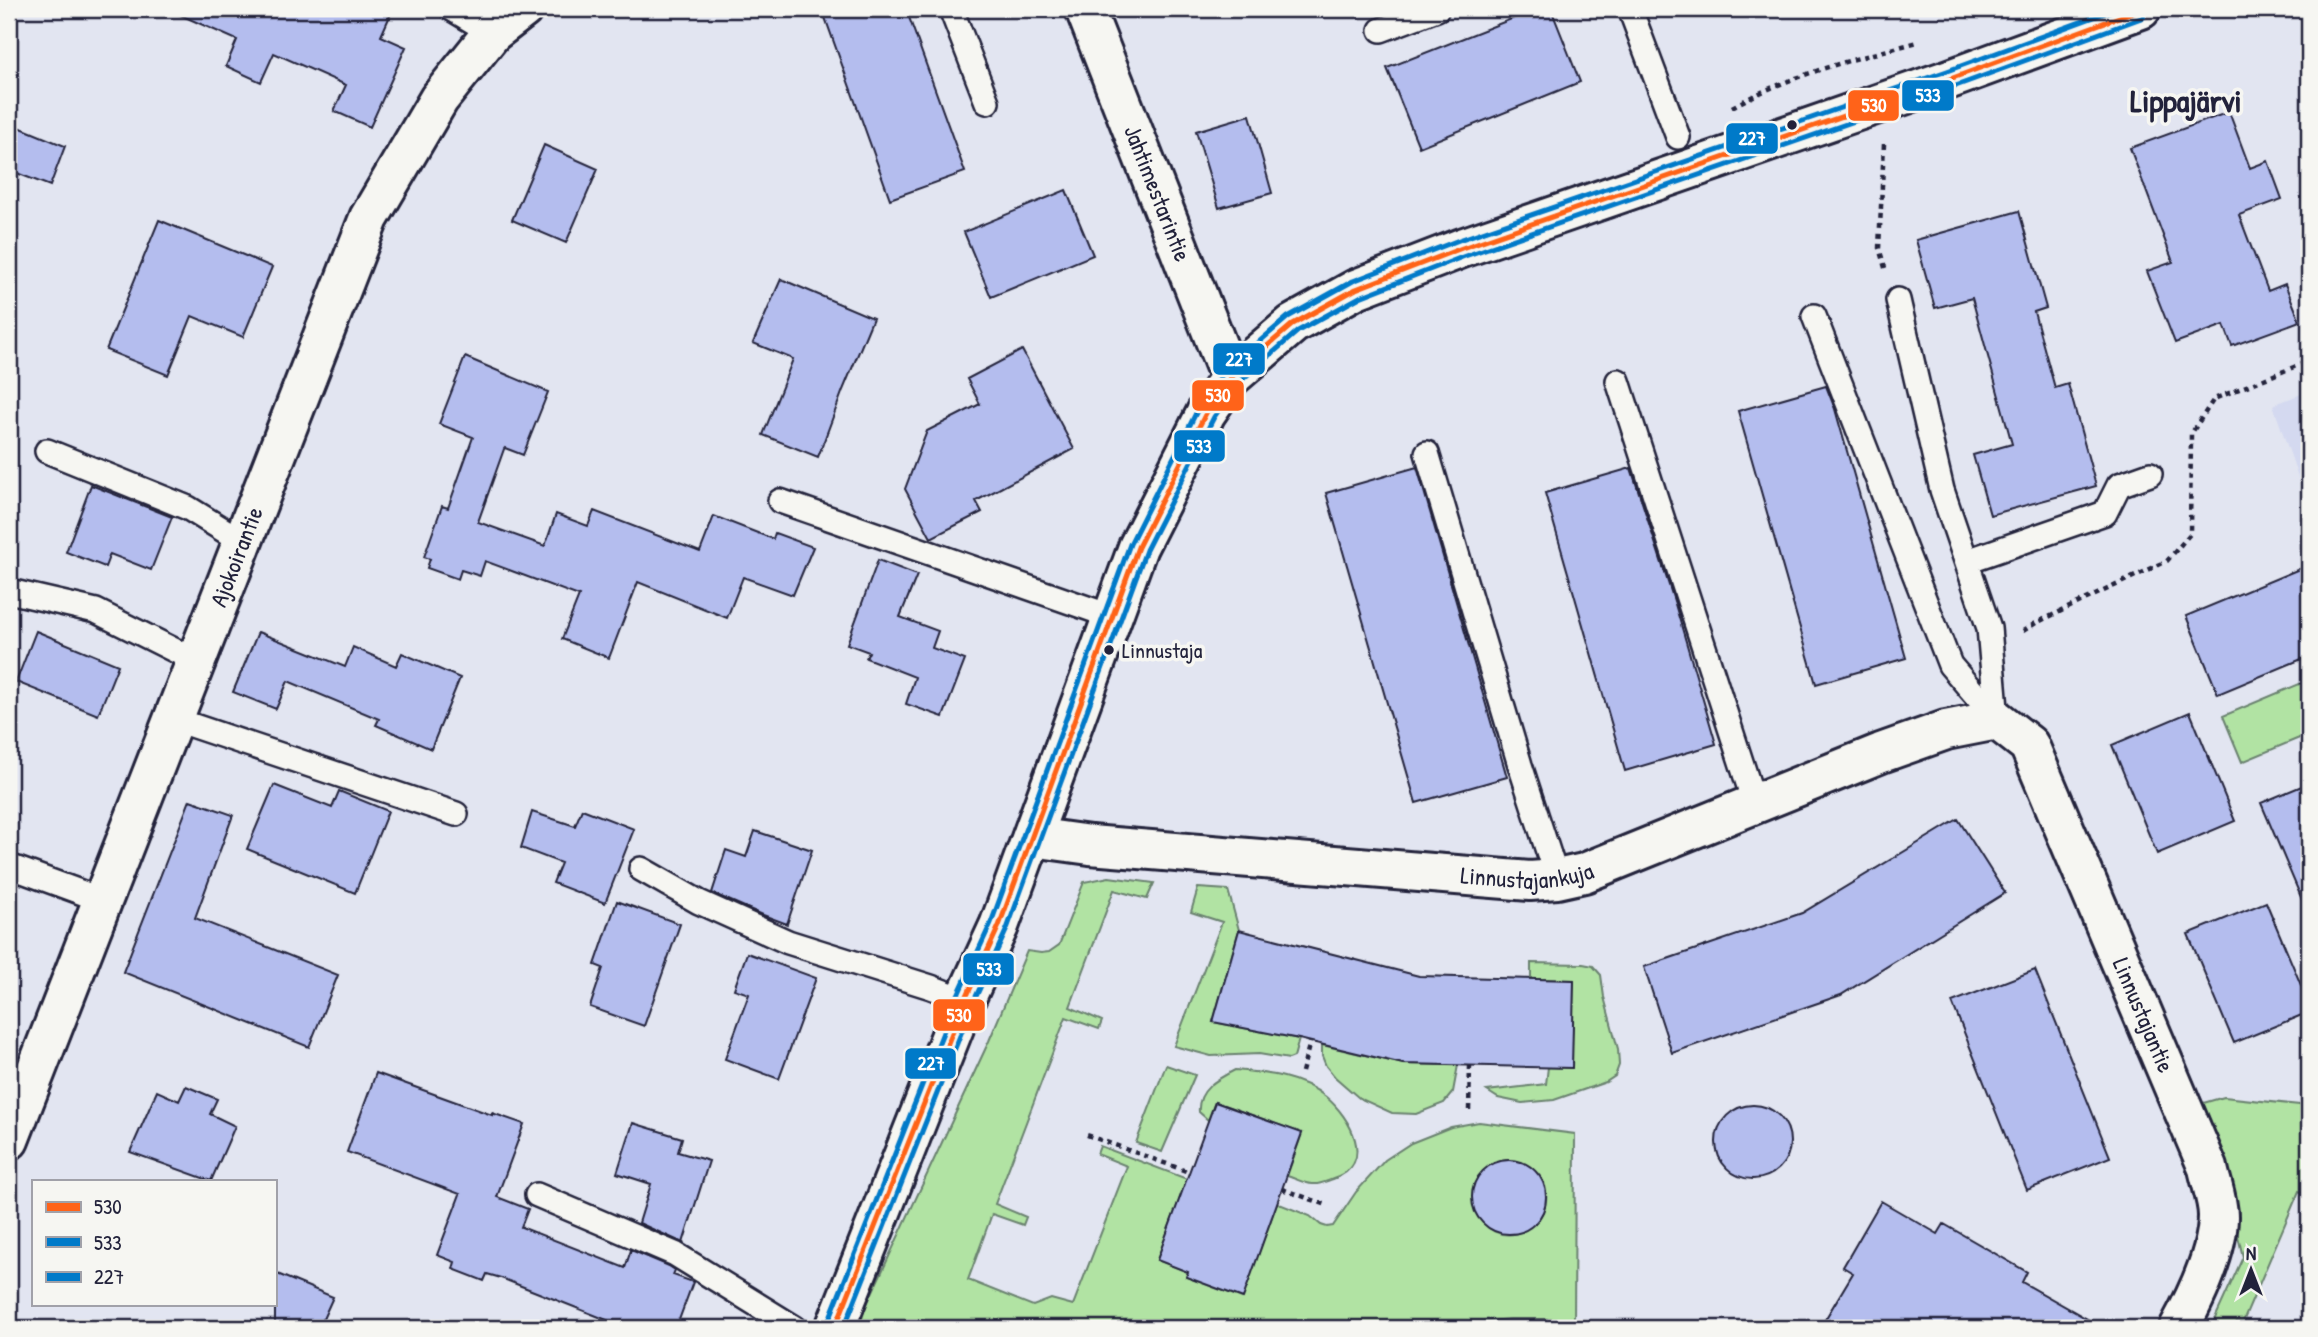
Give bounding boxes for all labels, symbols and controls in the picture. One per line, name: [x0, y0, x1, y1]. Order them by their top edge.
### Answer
line badge: 533: [1901, 79, 1955, 112]
district label: Lippajärvi: [2130, 79, 2242, 123]
text: 533: [1915, 82, 1941, 108]
line badge: 530: [1847, 89, 1900, 122]
text: 530: [1861, 92, 1887, 118]
unlabelled marker: [1785, 118, 1799, 132]
street label: Jahtimestarintie: [1117, 120, 1200, 266]
line badge: 227: [1725, 122, 1779, 155]
text: 227: [1738, 125, 1766, 151]
line badge: 227: [1212, 342, 1266, 376]
text: 227: [1225, 346, 1253, 372]
line badge: 530: [1191, 379, 1245, 412]
text: 530: [1205, 382, 1231, 408]
line badge: 533: [1173, 429, 1226, 463]
text: 533: [1186, 433, 1212, 459]
street label: Ajokoirantie: [202, 501, 270, 611]
place label: Linnustaja: [1122, 635, 1203, 665]
marker: Linnustaja: [1102, 643, 1116, 657]
street label: Linnustajankuja: [1459, 854, 1598, 896]
line badge: 533: [962, 952, 1015, 986]
street label: Linnustajantie: [2106, 953, 2183, 1078]
text: 533: [976, 956, 1002, 982]
line badge: 530: [932, 998, 986, 1032]
text: 530: [946, 1002, 972, 1028]
line badge: 227: [904, 1047, 957, 1080]
text: 227: [917, 1050, 945, 1076]
legend: [32, 1180, 276, 1306]
text: 530: [94, 1192, 122, 1221]
text: 533: [94, 1228, 122, 1257]
north arrow: [2216, 1236, 2286, 1306]
text: N: [2246, 1240, 2256, 1266]
text: 227: [94, 1262, 124, 1291]

